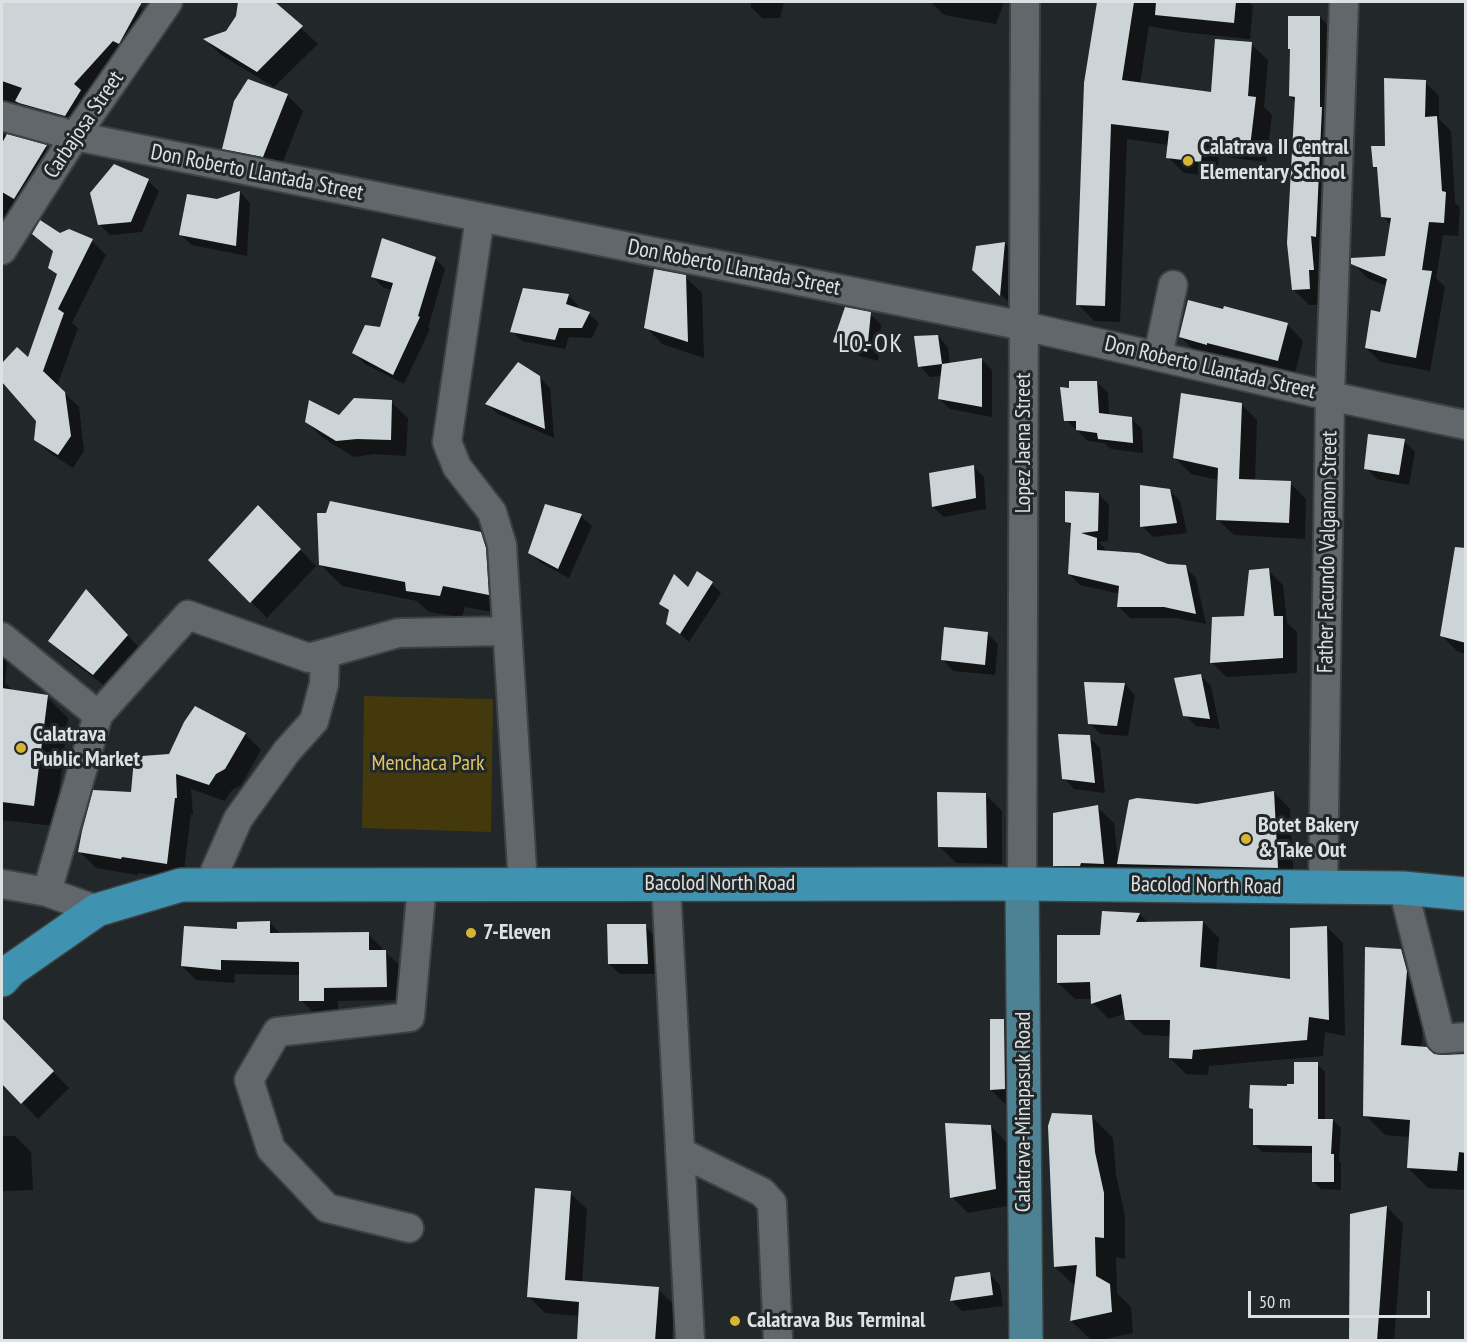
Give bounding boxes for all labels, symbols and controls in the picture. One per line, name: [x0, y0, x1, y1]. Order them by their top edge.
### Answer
street label: Carbajosa Street: [38, 66, 130, 184]
place label: Calatrava II Central Elementary School: [1200, 135, 1349, 186]
street label: Don Roberto Llantada Street: [149, 139, 365, 207]
marker: Calatrava II Central Elementary School: [1181, 154, 1195, 168]
street label: Don Roberto Llantada Street: [626, 234, 842, 302]
district label: LO-OK: [838, 329, 904, 361]
street label: Don Roberto Llantada Street: [1102, 331, 1318, 405]
street label: Lopez Jaena Street: [1011, 373, 1037, 513]
street label: Father Facundo Valganon Street: [1313, 431, 1343, 673]
place label: Calatrava Public Market: [33, 722, 140, 774]
marker: Calatrava Public Market: [14, 741, 28, 755]
park label: Menchaca Park: [371, 751, 485, 777]
place label: Botet Bakery & Take Out: [1258, 813, 1359, 864]
marker: Botet Bakery & Take Out: [1239, 832, 1253, 846]
street label: Bacolod North Road: [645, 871, 795, 897]
street label: Bacolod North Road: [1130, 871, 1282, 901]
place label: 7-Eleven: [483, 920, 551, 946]
marker: 7-Eleven: [464, 926, 478, 940]
street label: Calatrava-Minapasuk Road: [1011, 1012, 1037, 1212]
scale bar: [1251, 1279, 1432, 1317]
text: 50 m: [1259, 1290, 1291, 1313]
place label: Calatrava Bus Terminal: [747, 1308, 925, 1334]
marker: Calatrava Bus Terminal: [728, 1314, 742, 1328]

